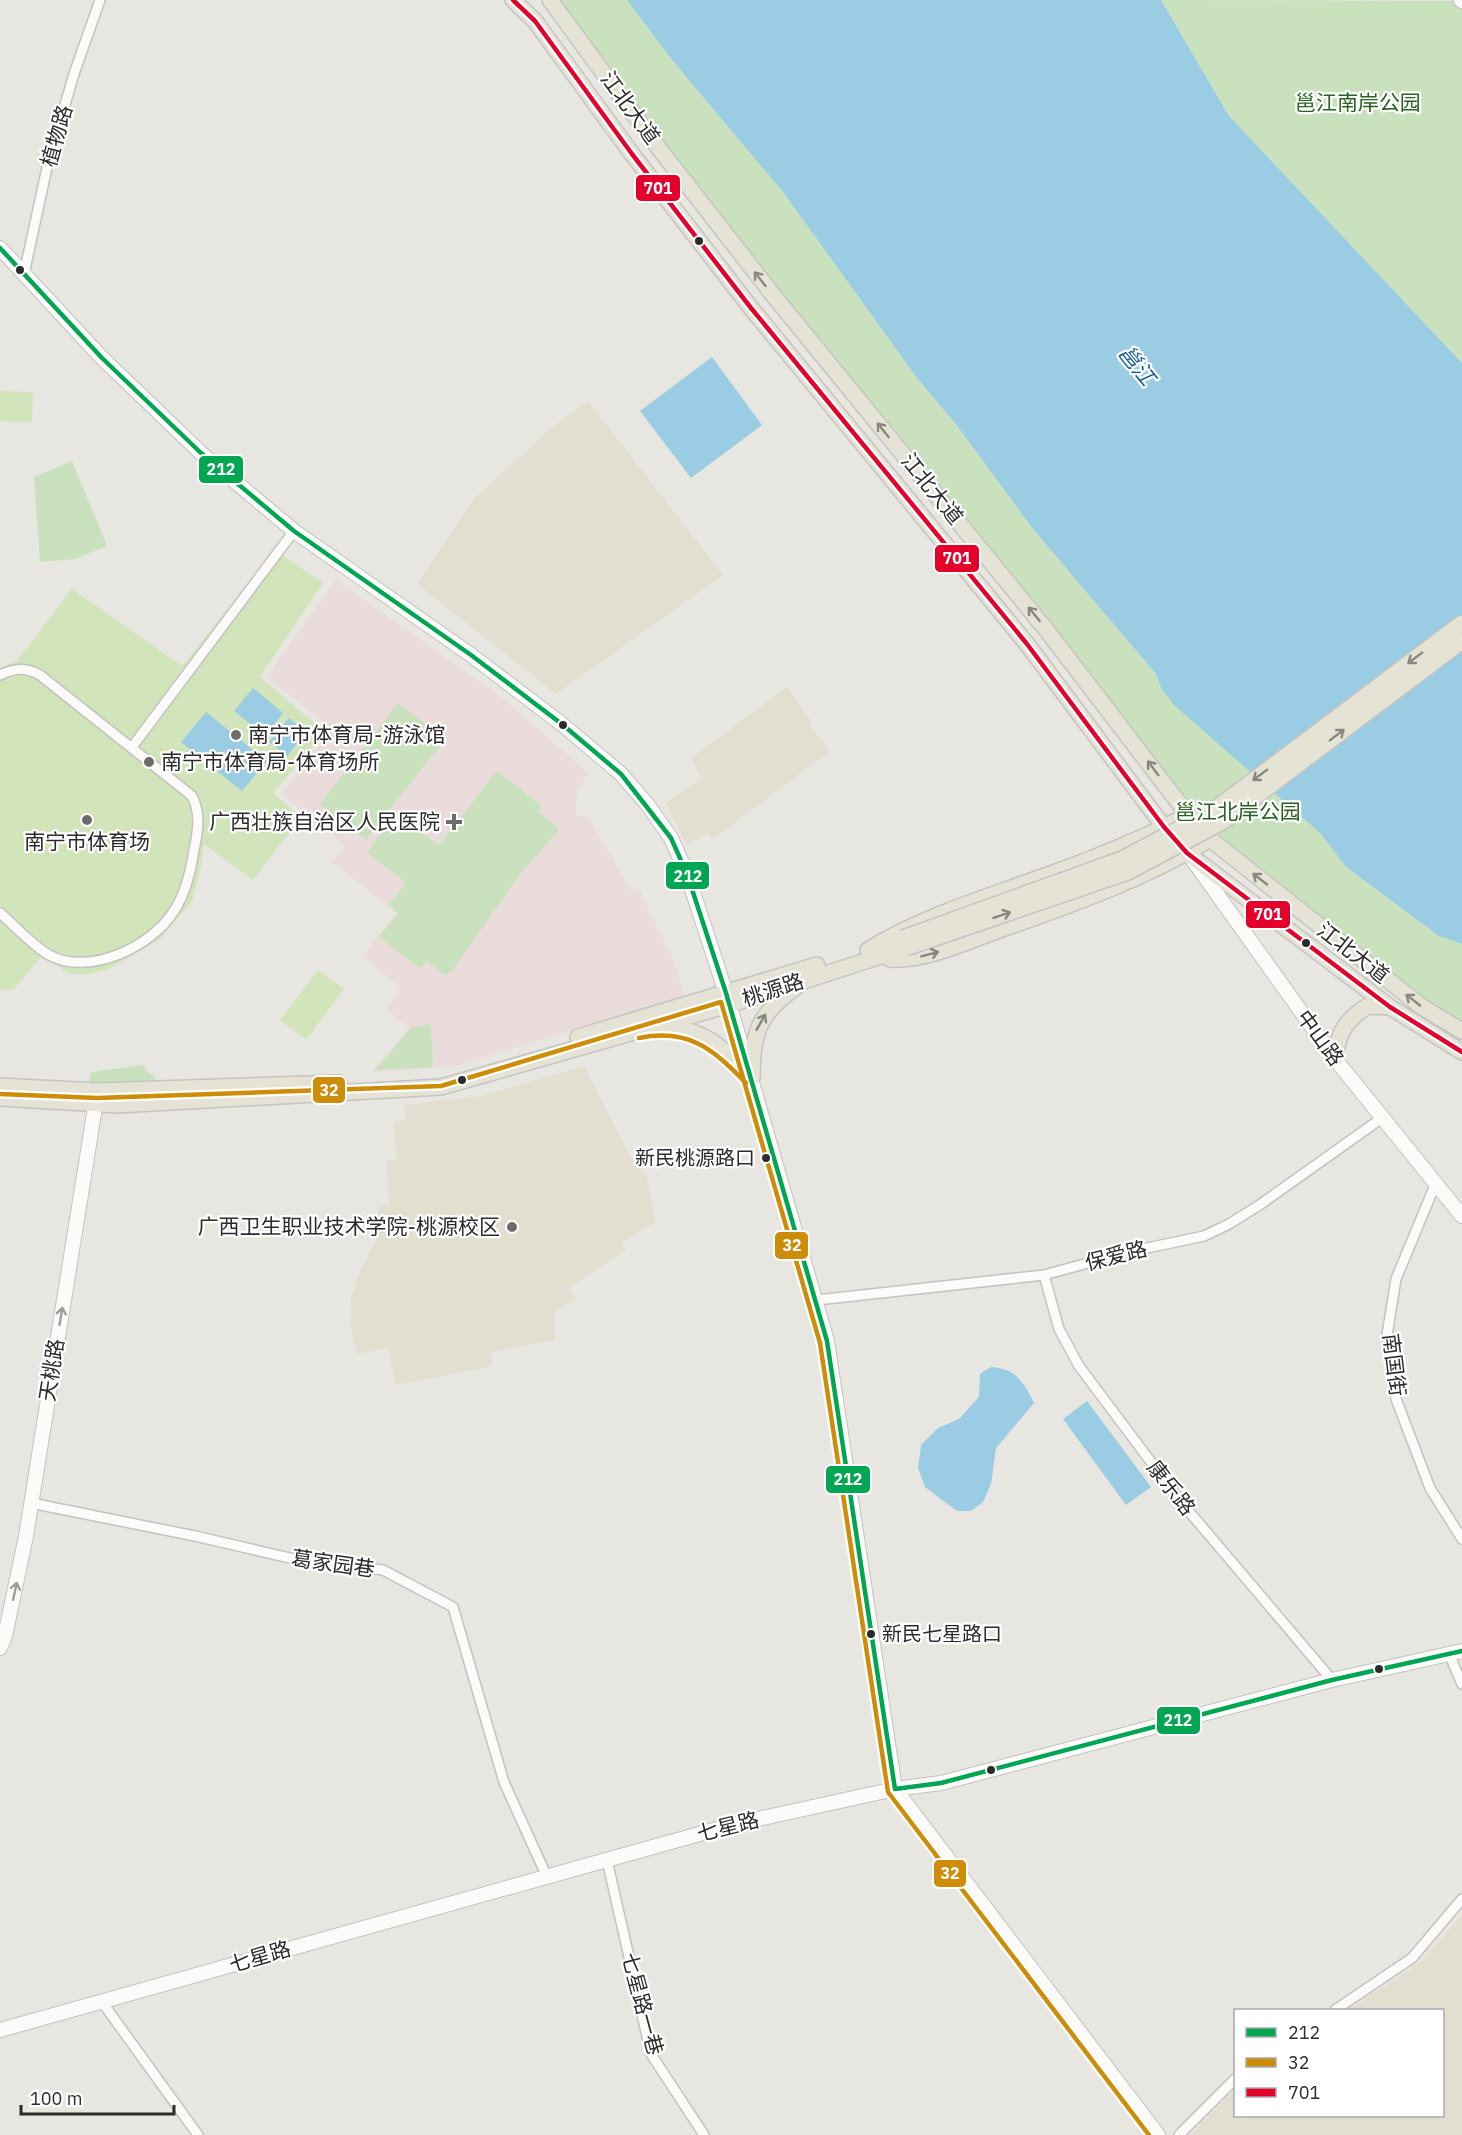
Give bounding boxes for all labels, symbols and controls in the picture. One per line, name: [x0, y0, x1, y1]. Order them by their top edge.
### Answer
street label: 江北大道: [595, 65, 667, 150]
park label: 邕江南岸公园: [1295, 88, 1421, 116]
street label: 植物路: [34, 102, 78, 170]
line badge: 701: [635, 174, 681, 202]
text: 701: [644, 178, 673, 198]
unlabelled marker: [693, 235, 705, 247]
unlabelled marker: [14, 264, 26, 276]
one-way arrow: [754, 272, 767, 288]
water label: 邕江: [1112, 338, 1164, 392]
one-way arrow: [877, 423, 890, 439]
street label: 江北大道: [895, 447, 970, 530]
line badge: 212: [198, 455, 244, 484]
text: 212: [207, 459, 235, 479]
line badge: 701: [934, 544, 980, 573]
text: 701: [943, 548, 972, 568]
one-way arrow: [1027, 606, 1040, 622]
one-way arrow: [1408, 652, 1424, 664]
unlabelled marker: [557, 719, 569, 731]
place label: 南宁市体育局-游泳馆: [248, 720, 445, 748]
marker: 南宁市体育局-游泳馆: [229, 728, 243, 742]
one-way arrow: [1328, 729, 1344, 742]
place label: 南宁市体育局-体育场所: [161, 747, 379, 775]
marker: 南宁市体育局-体育场所: [142, 755, 156, 769]
one-way arrow: [1146, 761, 1159, 777]
one-way arrow: [1252, 769, 1268, 782]
park label: 邕江北岸公园: [1175, 797, 1301, 825]
place label: 广西壮族自治区人民医院: [209, 807, 440, 835]
marker: 南宁市体育场: [80, 813, 94, 827]
marker: 广西壮族自治区人民医院: [445, 813, 463, 831]
place label: 南宁市体育场: [24, 827, 150, 855]
line badge: 212: [665, 861, 710, 890]
text: 212: [674, 866, 702, 886]
one-way arrow: [1252, 872, 1268, 885]
line badge: 701: [1245, 900, 1291, 929]
text: 701: [1254, 904, 1283, 924]
one-way arrow: [992, 909, 1011, 920]
street label: 江北大道: [1312, 915, 1395, 989]
unlabelled marker: [1300, 937, 1312, 949]
one-way arrow: [920, 947, 939, 959]
street label: 桃源路: [738, 966, 807, 1012]
one-way arrow: [1405, 993, 1421, 1006]
street label: 中山路: [1291, 1004, 1351, 1071]
one-way arrow: [755, 1014, 767, 1031]
unlabelled marker: [456, 1074, 468, 1086]
line badge: 32: [312, 1076, 346, 1104]
text: 32: [319, 1080, 339, 1100]
place label: 新民桃源路口: [635, 1144, 755, 1171]
marker: 新民桃源路口: [760, 1152, 772, 1164]
place label: 广西卫生职业技术学院-桃源校区: [198, 1212, 500, 1240]
marker: 广西卫生职业技术学院-桃源校区: [505, 1220, 519, 1234]
line badge: 32: [774, 1231, 809, 1260]
street label: 保爱路: [1082, 1234, 1150, 1276]
text: 32: [782, 1235, 802, 1255]
one-way arrow: [55, 1307, 66, 1327]
street label: 南国街: [1377, 1332, 1413, 1398]
street label: 天桃路: [32, 1337, 70, 1403]
street label: 康乐路: [1141, 1454, 1202, 1521]
line badge: 212: [825, 1465, 871, 1494]
text: 212: [834, 1469, 862, 1489]
street label: 葛家园巷: [290, 1543, 377, 1583]
one-way arrow: [9, 1582, 21, 1601]
place label: 新民七星路口: [882, 1620, 1002, 1647]
marker: 新民七星路口: [865, 1628, 877, 1640]
unlabelled marker: [1373, 1663, 1385, 1675]
line badge: 212: [1156, 1706, 1201, 1735]
text: 212: [1164, 1710, 1192, 1730]
unlabelled marker: [985, 1764, 997, 1776]
street label: 七星路: [694, 1805, 762, 1847]
line badge: 32: [933, 1859, 967, 1888]
text: 32: [940, 1863, 960, 1883]
street label: 七星路: [226, 1934, 294, 1978]
street label: 七星路一巷: [616, 1949, 670, 2058]
legend: [1234, 2009, 1444, 2117]
text: 212: [1288, 2021, 1320, 2044]
text: 32: [1288, 2051, 1310, 2074]
scale bar: [21, 2078, 174, 2116]
text: 701: [1288, 2081, 1320, 2104]
text: 100 m: [30, 2087, 82, 2110]

